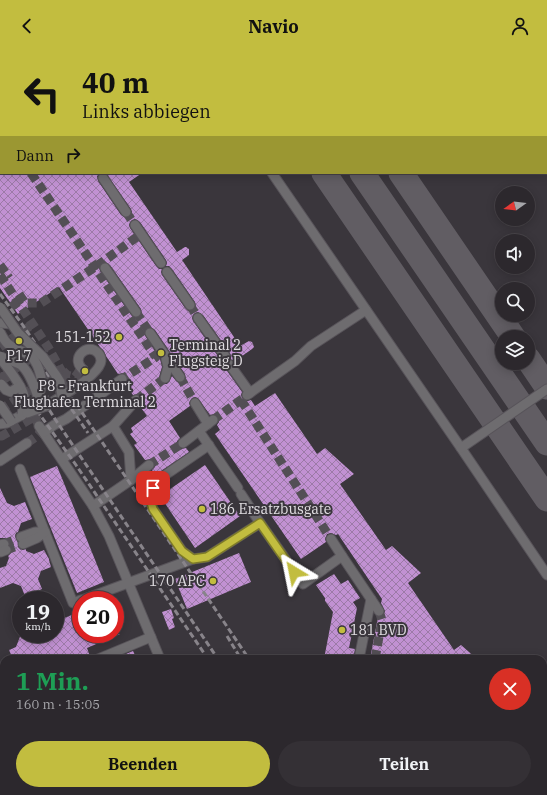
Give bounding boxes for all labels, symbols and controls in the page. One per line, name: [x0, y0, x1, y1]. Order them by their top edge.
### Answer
icon: back: [16, 15, 38, 37]
text: Navio: [248, 15, 299, 38]
icon: person: [509, 15, 531, 37]
text: 40 m: [82, 64, 149, 101]
icon: left: [16, 68, 68, 120]
text: Links abbiegen: [82, 100, 211, 123]
icon: right: [62, 144, 84, 166]
text: Dann: [16, 146, 54, 165]
north arrow: [495, 186, 535, 226]
map controls: [495, 186, 535, 370]
button: sound: [495, 234, 535, 274]
button: search: [495, 282, 535, 322]
place label: 151-152: [55, 328, 111, 346]
button: layers: [495, 330, 535, 370]
marker: 151-152: [114, 332, 124, 342]
marker: P17: [14, 336, 24, 346]
place label: Terminal 2 Flugsteig D: [169, 336, 243, 370]
place label: P17: [6, 347, 32, 365]
marker: Terminal 2 Flugsteig D: [156, 348, 166, 358]
marker: P8 - Frankfurt Flughafen Terminal 2: [80, 366, 90, 376]
place label: P8 - Frankfurt Flughafen Terminal 2: [14, 377, 156, 411]
pin: [136, 471, 170, 505]
icon: arrive: [142, 477, 164, 499]
place label: 186 Ersatzbusgate: [210, 500, 331, 518]
marker: 186 Ersatzbusgate: [197, 504, 207, 514]
position arrow: [273, 551, 315, 593]
place label: 170 APC: [149, 572, 205, 590]
marker: 170 APC: [208, 576, 218, 586]
speed limit sign: 20: [72, 591, 124, 643]
text: 19: [26, 598, 50, 625]
text: km/h: [25, 620, 51, 633]
place label: 181 BVD: [350, 621, 407, 639]
marker: 181 BVD: [337, 625, 347, 635]
text: 1 Min.: [16, 665, 88, 697]
button: close: [489, 668, 531, 710]
text: 160 m · 15:05: [16, 696, 100, 713]
button: Beenden: [16, 741, 270, 787]
button: Teilen: [278, 741, 531, 787]

